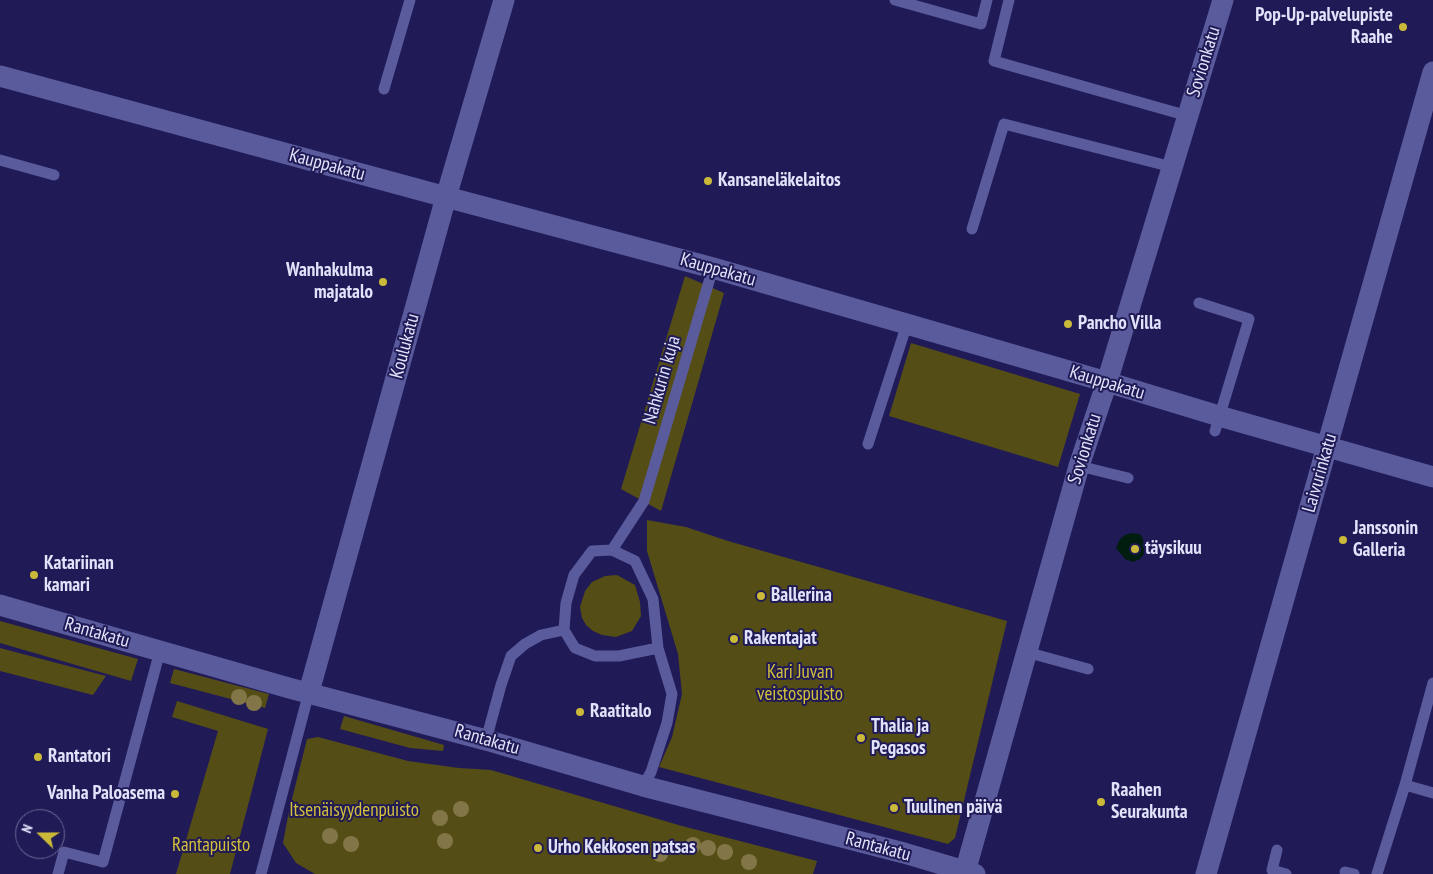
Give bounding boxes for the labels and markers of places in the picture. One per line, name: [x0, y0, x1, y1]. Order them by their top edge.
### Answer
place label: Pop-Up-palvelupiste Raahe: [1255, 5, 1393, 49]
marker: Pop-Up-palvelupiste Raahe: [1397, 21, 1409, 33]
place label: Kansaneläkelaitos: [718, 170, 841, 192]
marker: Kansaneläkelaitos: [702, 175, 714, 187]
place label: Wanhakulma majatalo: [286, 260, 373, 304]
marker: Wanhakulma majatalo: [377, 276, 389, 288]
place label: Pancho Villa: [1078, 313, 1161, 335]
marker: Pancho Villa: [1062, 318, 1074, 330]
place label: Janssonin Galleria: [1353, 518, 1418, 562]
marker: Janssonin Galleria: [1337, 534, 1349, 546]
place label: täysikuu: [1145, 538, 1202, 560]
marker: täysikuu: [1129, 543, 1141, 555]
place label: Katariinan kamari: [44, 553, 114, 597]
marker: Katariinan kamari: [28, 569, 40, 581]
place label: Ballerina: [771, 585, 832, 607]
marker: Ballerina: [755, 590, 767, 602]
place label: Rakentajat: [744, 628, 817, 650]
marker: Rakentajat: [728, 633, 740, 645]
place label: Raatitalo: [590, 701, 652, 723]
marker: Raatitalo: [574, 706, 586, 718]
place label: Thalia ja Pegasos: [871, 716, 929, 760]
marker: Thalia ja Pegasos: [855, 732, 867, 744]
place label: Rantatori: [48, 746, 111, 768]
marker: Rantatori: [32, 751, 44, 763]
place label: Raahen Seurakunta: [1111, 780, 1188, 824]
place label: Vanha Paloasema: [47, 783, 165, 805]
marker: Vanha Paloasema: [169, 788, 181, 800]
marker: Raahen Seurakunta: [1095, 796, 1107, 808]
place label: Tuulinen päivä: [904, 797, 1002, 819]
marker: Tuulinen päivä: [888, 802, 900, 814]
place label: Urho Kekkosen patsas: [548, 837, 696, 859]
marker: Urho Kekkosen patsas: [532, 842, 544, 854]

